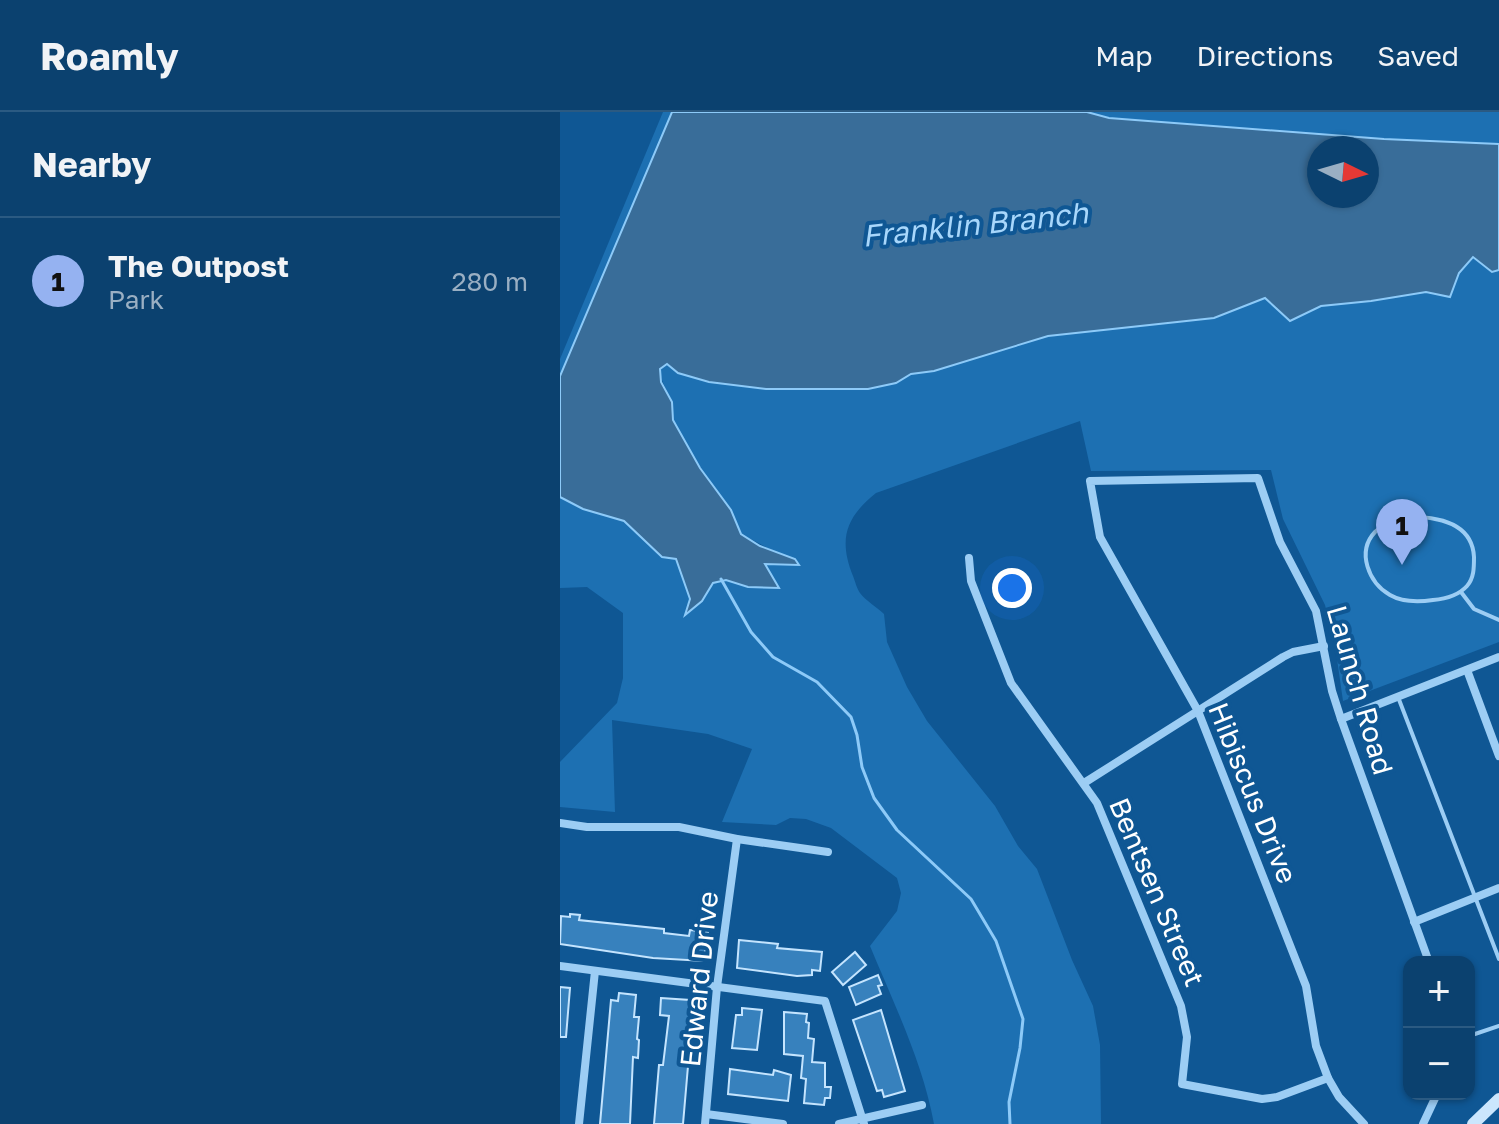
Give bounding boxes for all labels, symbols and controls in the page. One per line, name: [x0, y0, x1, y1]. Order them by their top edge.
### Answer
text: Roamly: [40, 33, 179, 78]
text: Map: [1095, 39, 1152, 72]
text: Directions: [1196, 39, 1333, 72]
text: Saved: [1377, 39, 1459, 72]
north arrow: [1307, 136, 1379, 208]
text: Nearby: [32, 144, 152, 184]
water label: Franklin Branch: [860, 194, 1091, 254]
text: The Outpost: [108, 248, 289, 284]
text: 1: [51, 266, 65, 297]
text: 280 m: [451, 266, 528, 297]
text: Park: [108, 284, 164, 315]
pin: 1: [1376, 499, 1428, 565]
your location: [992, 568, 1032, 608]
street label: Launch Road: [1321, 602, 1400, 778]
street label: Hibiscus Drive: [1202, 698, 1305, 888]
street label: Bentsen Street: [1103, 793, 1212, 991]
street label: Edward Drive: [673, 890, 724, 1068]
map controls: [1403, 956, 1475, 1100]
button: +: [1403, 956, 1475, 1028]
button: −: [1403, 1028, 1475, 1100]

